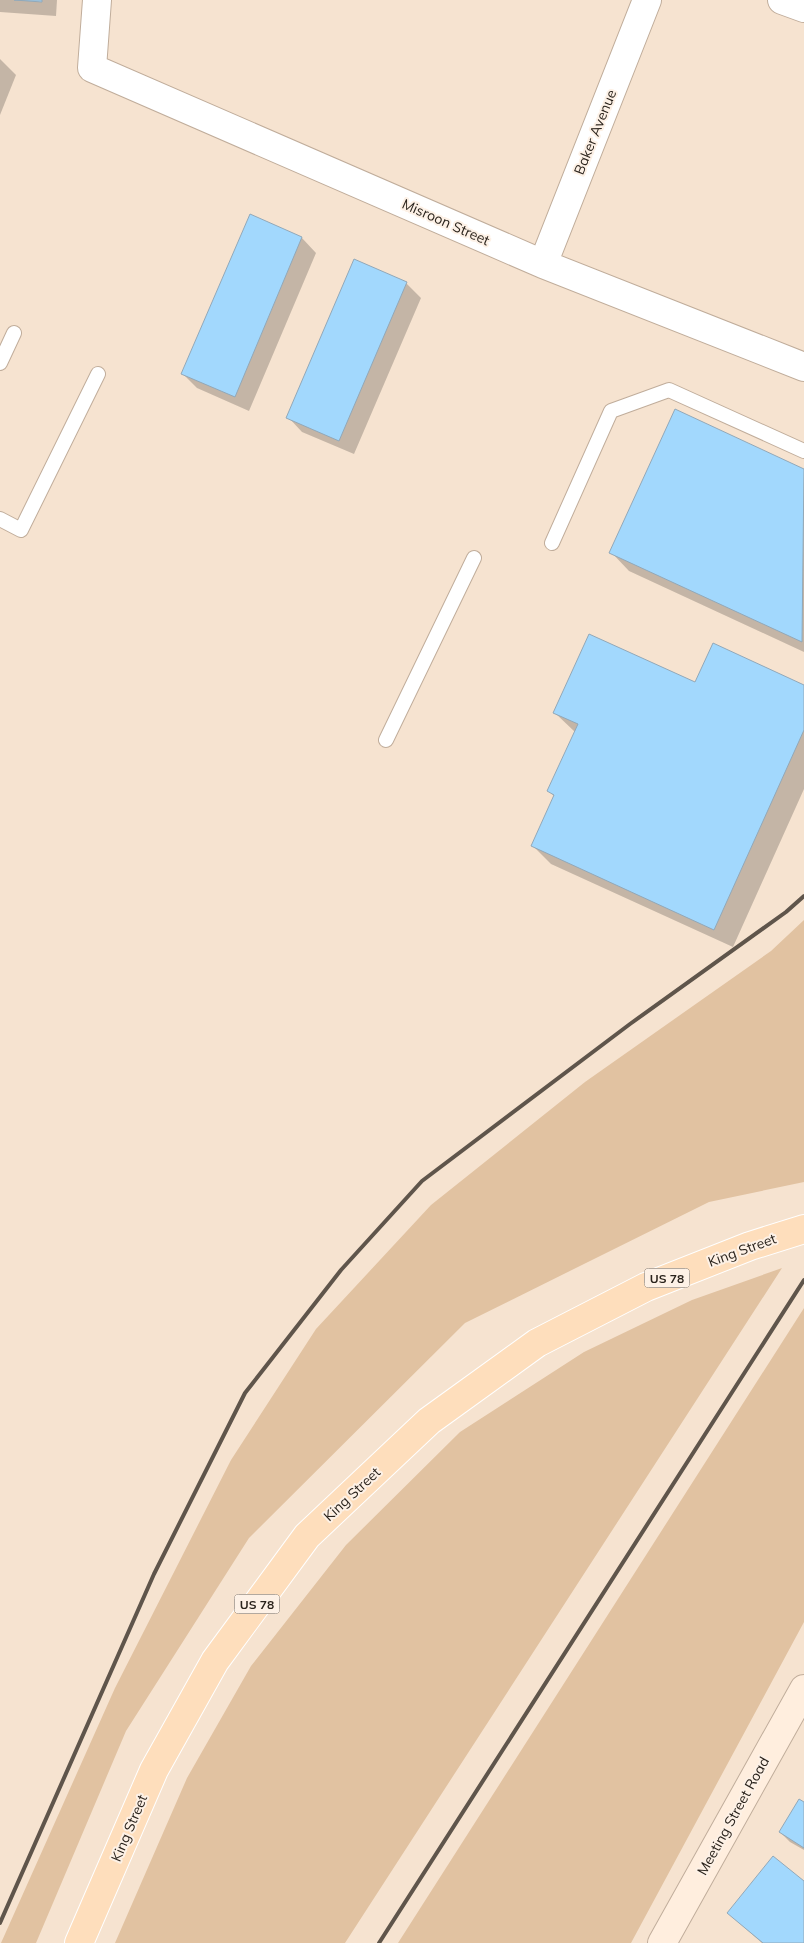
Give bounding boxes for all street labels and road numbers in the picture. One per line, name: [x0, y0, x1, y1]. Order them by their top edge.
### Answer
street label: Baker Avenue: [570, 87, 620, 177]
street label: Misroon Street: [399, 195, 493, 249]
street label: King Street: [705, 1229, 779, 1271]
road number: US 78: [644, 1268, 690, 1288]
street label: King Street: [320, 1463, 384, 1525]
road number: US 78: [234, 1595, 280, 1614]
street label: Meeting Street Road: [693, 1754, 773, 1878]
street label: King Street: [107, 1792, 151, 1864]

